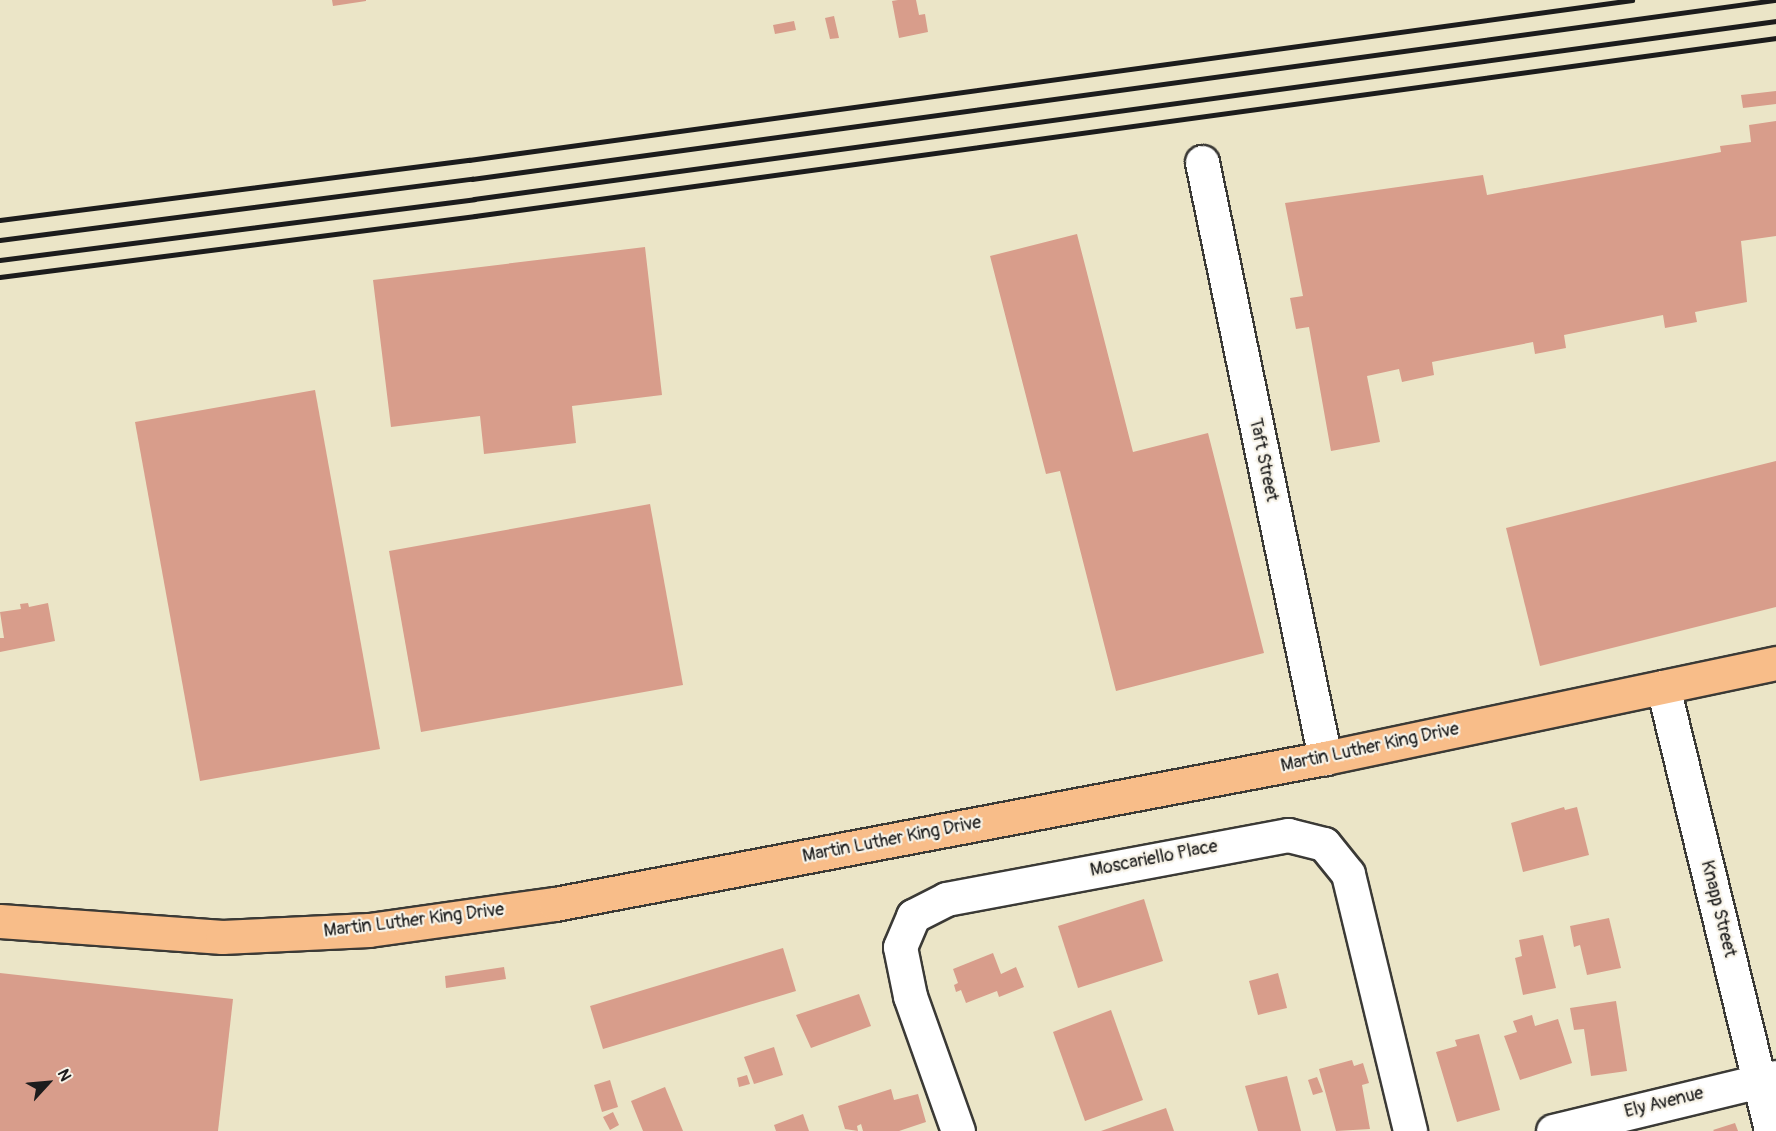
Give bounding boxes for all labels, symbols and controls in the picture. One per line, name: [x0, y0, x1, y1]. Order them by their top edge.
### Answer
street label: Taft Street: [1244, 416, 1282, 504]
street label: Martin Luther King Drive: [1279, 719, 1461, 777]
street label: Martin Luther King Drive: [801, 812, 983, 868]
street label: Moscariello Place: [1088, 836, 1220, 882]
street label: Knapp Street: [1696, 858, 1740, 960]
street label: Martin Luther King Drive: [323, 899, 505, 943]
north arrow: [18, 1053, 78, 1113]
text: N: [53, 1066, 76, 1084]
street label: Ely Avenue: [1622, 1083, 1706, 1123]

